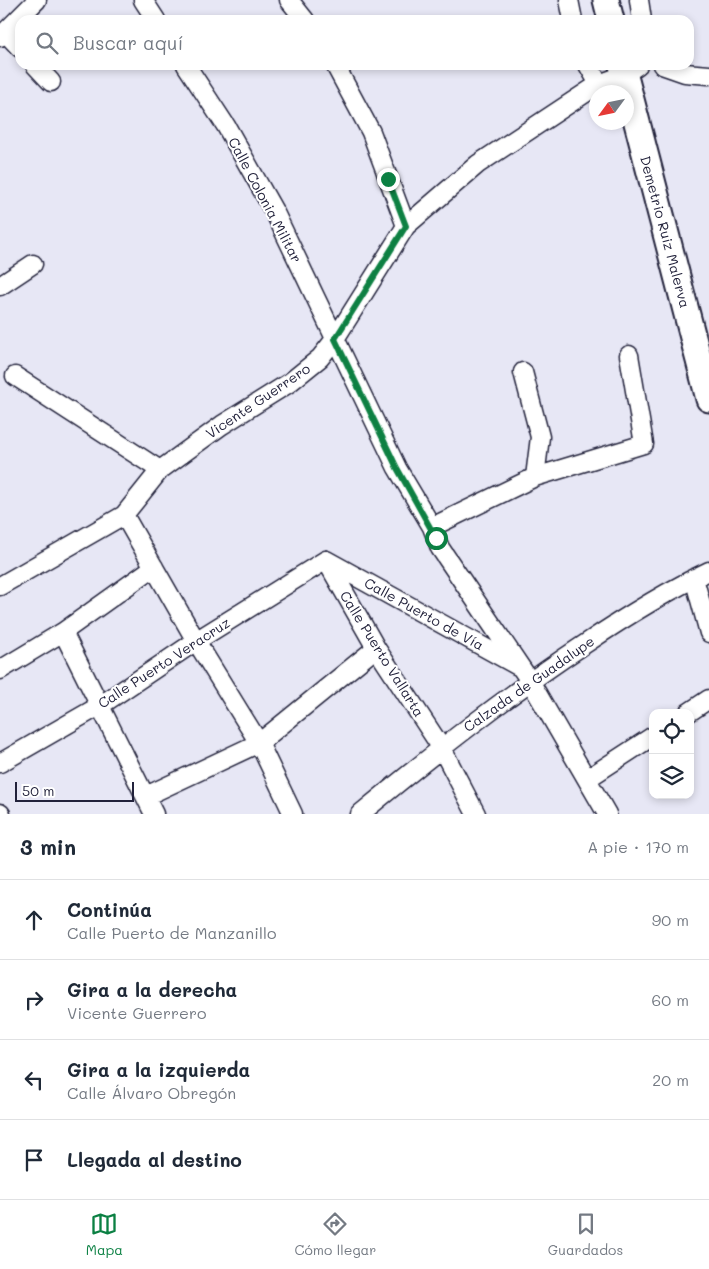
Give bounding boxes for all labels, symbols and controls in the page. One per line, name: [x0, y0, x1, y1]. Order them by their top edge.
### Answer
search box: [15, 15, 694, 70]
icon: search: [33, 29, 61, 57]
text: Buscar aquí: [73, 30, 183, 55]
north arrow: [589, 85, 634, 130]
street label: Calle Colonia Militar: [224, 134, 307, 266]
street label: Demetrio Ruiz Malerva: [636, 154, 695, 310]
route end: [377, 168, 400, 191]
street label: Vicente Guerrero: [202, 359, 314, 443]
route start: [425, 527, 448, 550]
street label: Calle Puerto de Vía: [361, 573, 487, 654]
street label: Calle Puerto Vallarta: [336, 587, 429, 720]
street label: Calle Puerto Veracruz: [94, 613, 234, 712]
street label: Calzada de Guadalupe: [460, 631, 598, 736]
map controls: [649, 709, 694, 799]
button: locate: [649, 709, 694, 754]
button: layers: [649, 754, 694, 799]
scale bar: [15, 779, 134, 802]
text: 50 m: [22, 781, 54, 800]
text: 3 min: [20, 833, 76, 860]
text: A pie · 170 m: [587, 836, 689, 857]
text: Continúa: [67, 897, 152, 922]
icon: ahead: [20, 906, 48, 934]
text: 90 m: [652, 909, 689, 930]
text: Calle Puerto de Manzanillo: [67, 922, 276, 943]
text: Gira a la derecha: [67, 977, 237, 1002]
icon: right: [20, 986, 48, 1014]
text: 60 m: [652, 989, 689, 1010]
text: Vicente Guerrero: [67, 1002, 206, 1023]
text: Gira a la izquierda: [67, 1057, 250, 1082]
icon: left: [20, 1066, 48, 1094]
text: 20 m: [652, 1069, 689, 1090]
text: Calle Álvaro Obregón: [67, 1082, 236, 1103]
icon: arrive: [20, 1146, 48, 1174]
text: Llegada al destino: [67, 1147, 242, 1172]
tab: Mapa: [86, 1210, 123, 1259]
tab: Cómo llegar: [295, 1210, 376, 1259]
tab: Guardados: [548, 1210, 623, 1259]

